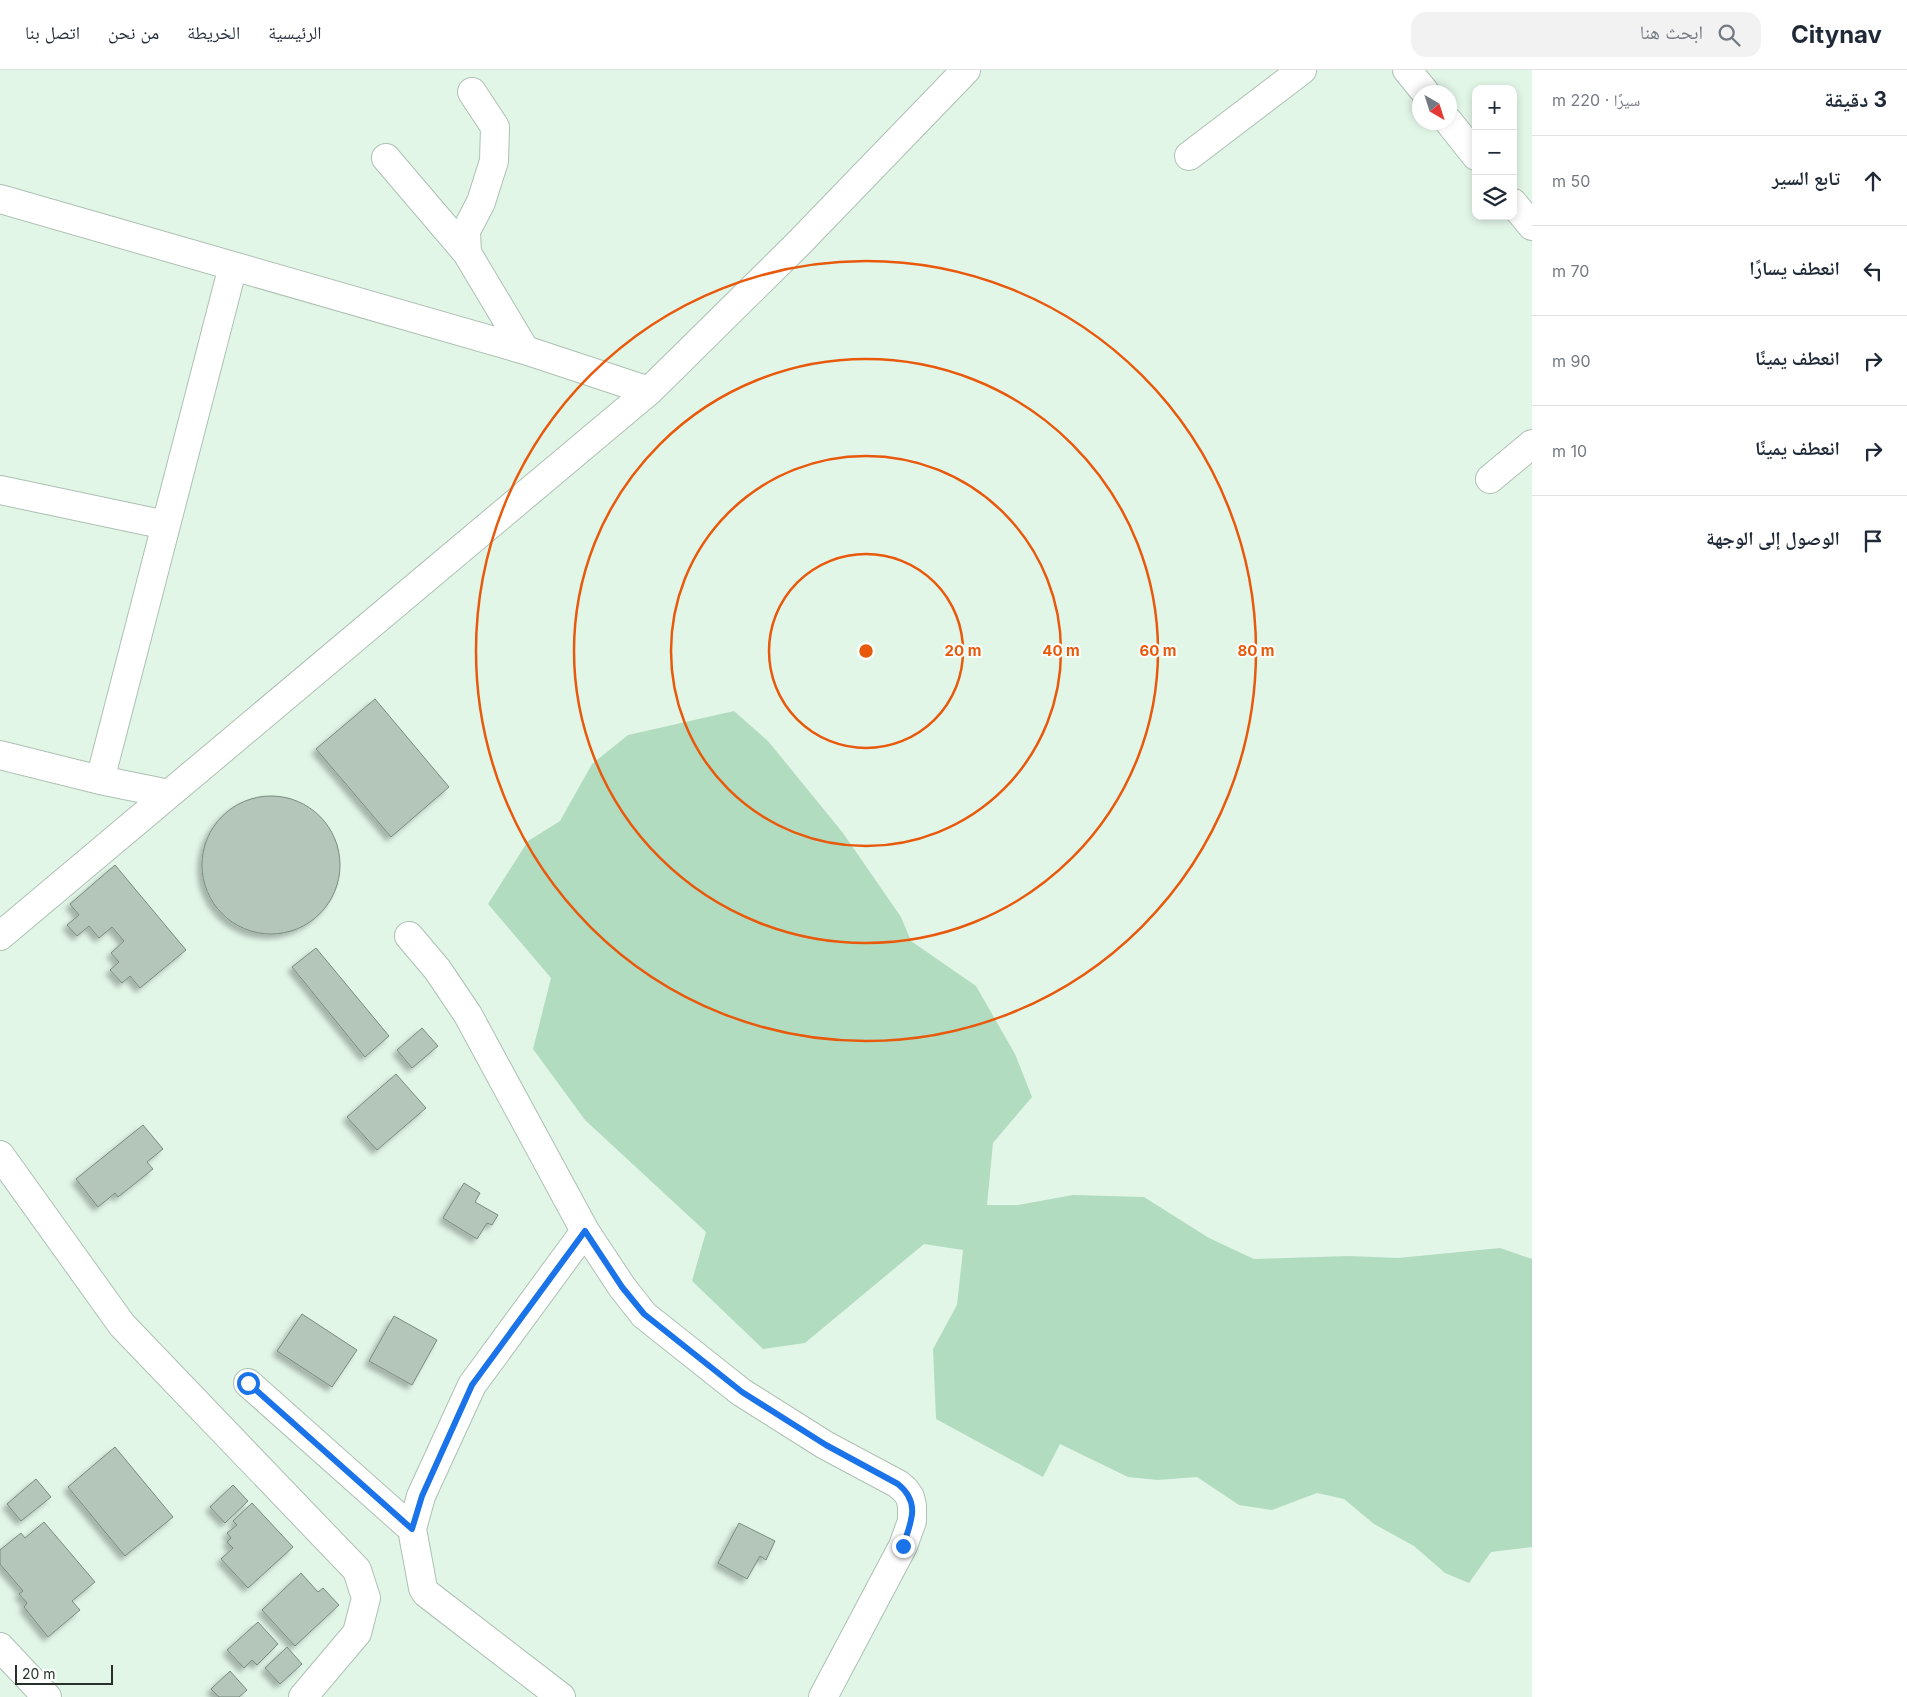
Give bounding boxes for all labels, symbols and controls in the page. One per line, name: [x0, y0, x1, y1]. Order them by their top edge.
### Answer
search box: [1411, 12, 1761, 57]
text: Citynav: [1791, 20, 1882, 49]
text: ابحث هنا: [1640, 21, 1703, 44]
icon: search: [1715, 21, 1743, 49]
text: اتصل بنا: [25, 22, 80, 43]
text: من نحن: [108, 22, 159, 43]
text: الخريطة: [187, 22, 240, 43]
text: الرئيسية: [268, 22, 322, 43]
north arrow: [1412, 85, 1457, 130]
map controls: [1472, 85, 1517, 220]
button: +: [1472, 85, 1517, 130]
text: 3 دقيقة: [1824, 87, 1887, 112]
text: سيرًا · 220 m: [1552, 90, 1640, 110]
button: −: [1472, 130, 1517, 175]
text: تابع السير: [1772, 167, 1840, 190]
icon: ahead: [1859, 167, 1887, 195]
text: 50 m: [1552, 171, 1590, 191]
button: layers: [1472, 175, 1517, 220]
text: انعطف يسارًا: [1749, 257, 1840, 280]
icon: left: [1859, 257, 1887, 285]
text: 70 m: [1552, 261, 1589, 281]
text: انعطف يمينًا: [1755, 347, 1840, 370]
icon: right: [1859, 347, 1887, 375]
text: 90 m: [1552, 351, 1591, 371]
text: انعطف يمينًا: [1755, 437, 1840, 460]
icon: right: [1859, 437, 1887, 465]
text: 10 m: [1552, 441, 1587, 461]
text: الوصول إلى الوجهة: [1706, 527, 1840, 550]
icon: arrive: [1859, 527, 1887, 555]
text: 20 m: [945, 641, 981, 660]
text: 40 m: [1042, 641, 1080, 660]
text: 60 m: [1139, 641, 1177, 660]
text: 80 m: [1237, 641, 1275, 660]
centre of rings: [857, 642, 875, 660]
route start: [237, 1372, 260, 1395]
route end: [892, 1535, 915, 1558]
scale bar: [15, 1662, 112, 1685]
text: 20 m: [22, 1665, 56, 1682]

